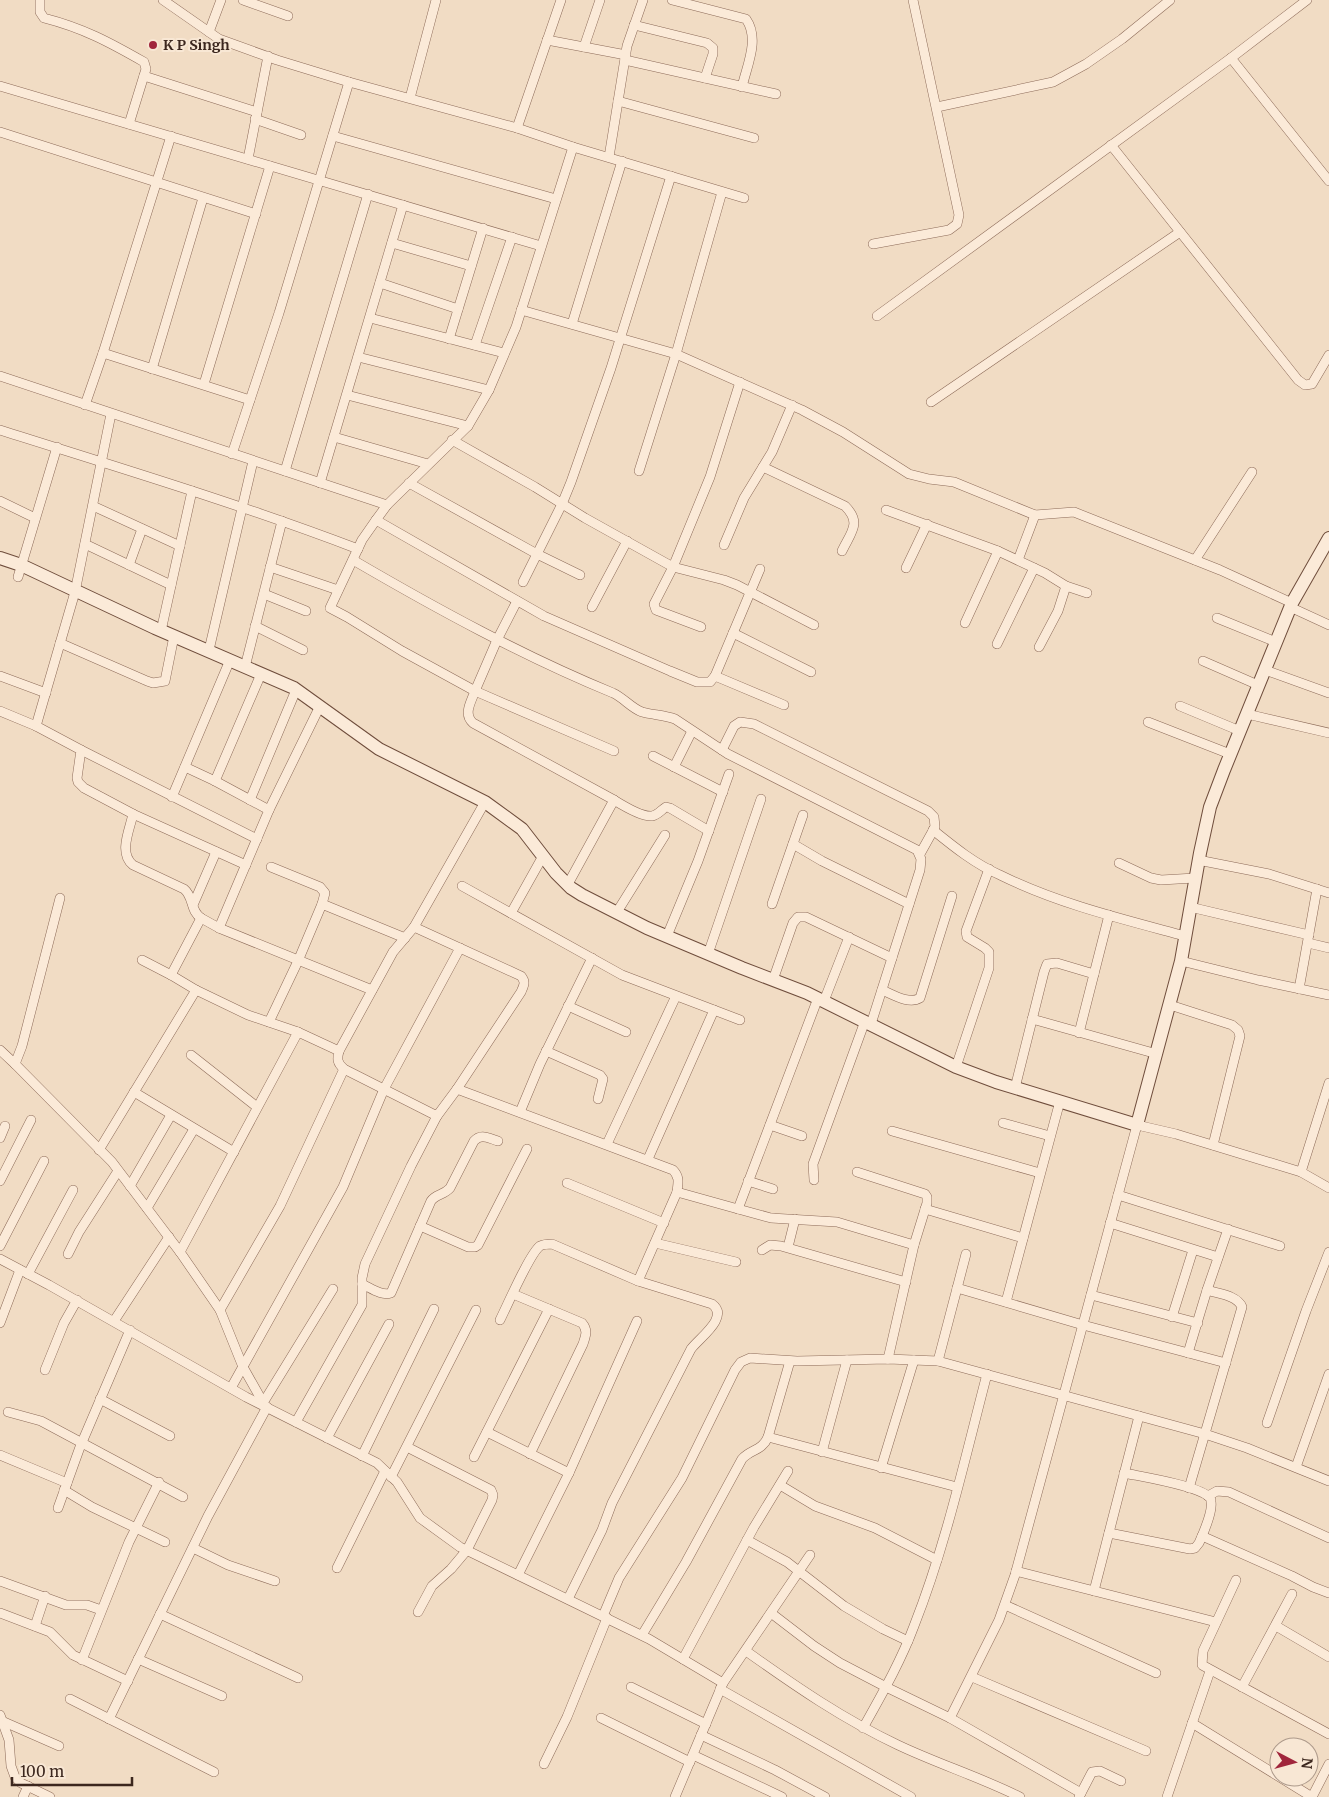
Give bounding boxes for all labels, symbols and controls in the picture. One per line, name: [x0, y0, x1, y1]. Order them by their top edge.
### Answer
place label: K P Singh: [163, 36, 230, 54]
marker: K P Singh: [147, 39, 159, 51]
north arrow: [1269, 1737, 1319, 1787]
scale bar: [12, 1754, 132, 1786]
text: N: [1297, 1757, 1316, 1770]
text: 100 m: [20, 1762, 64, 1781]

